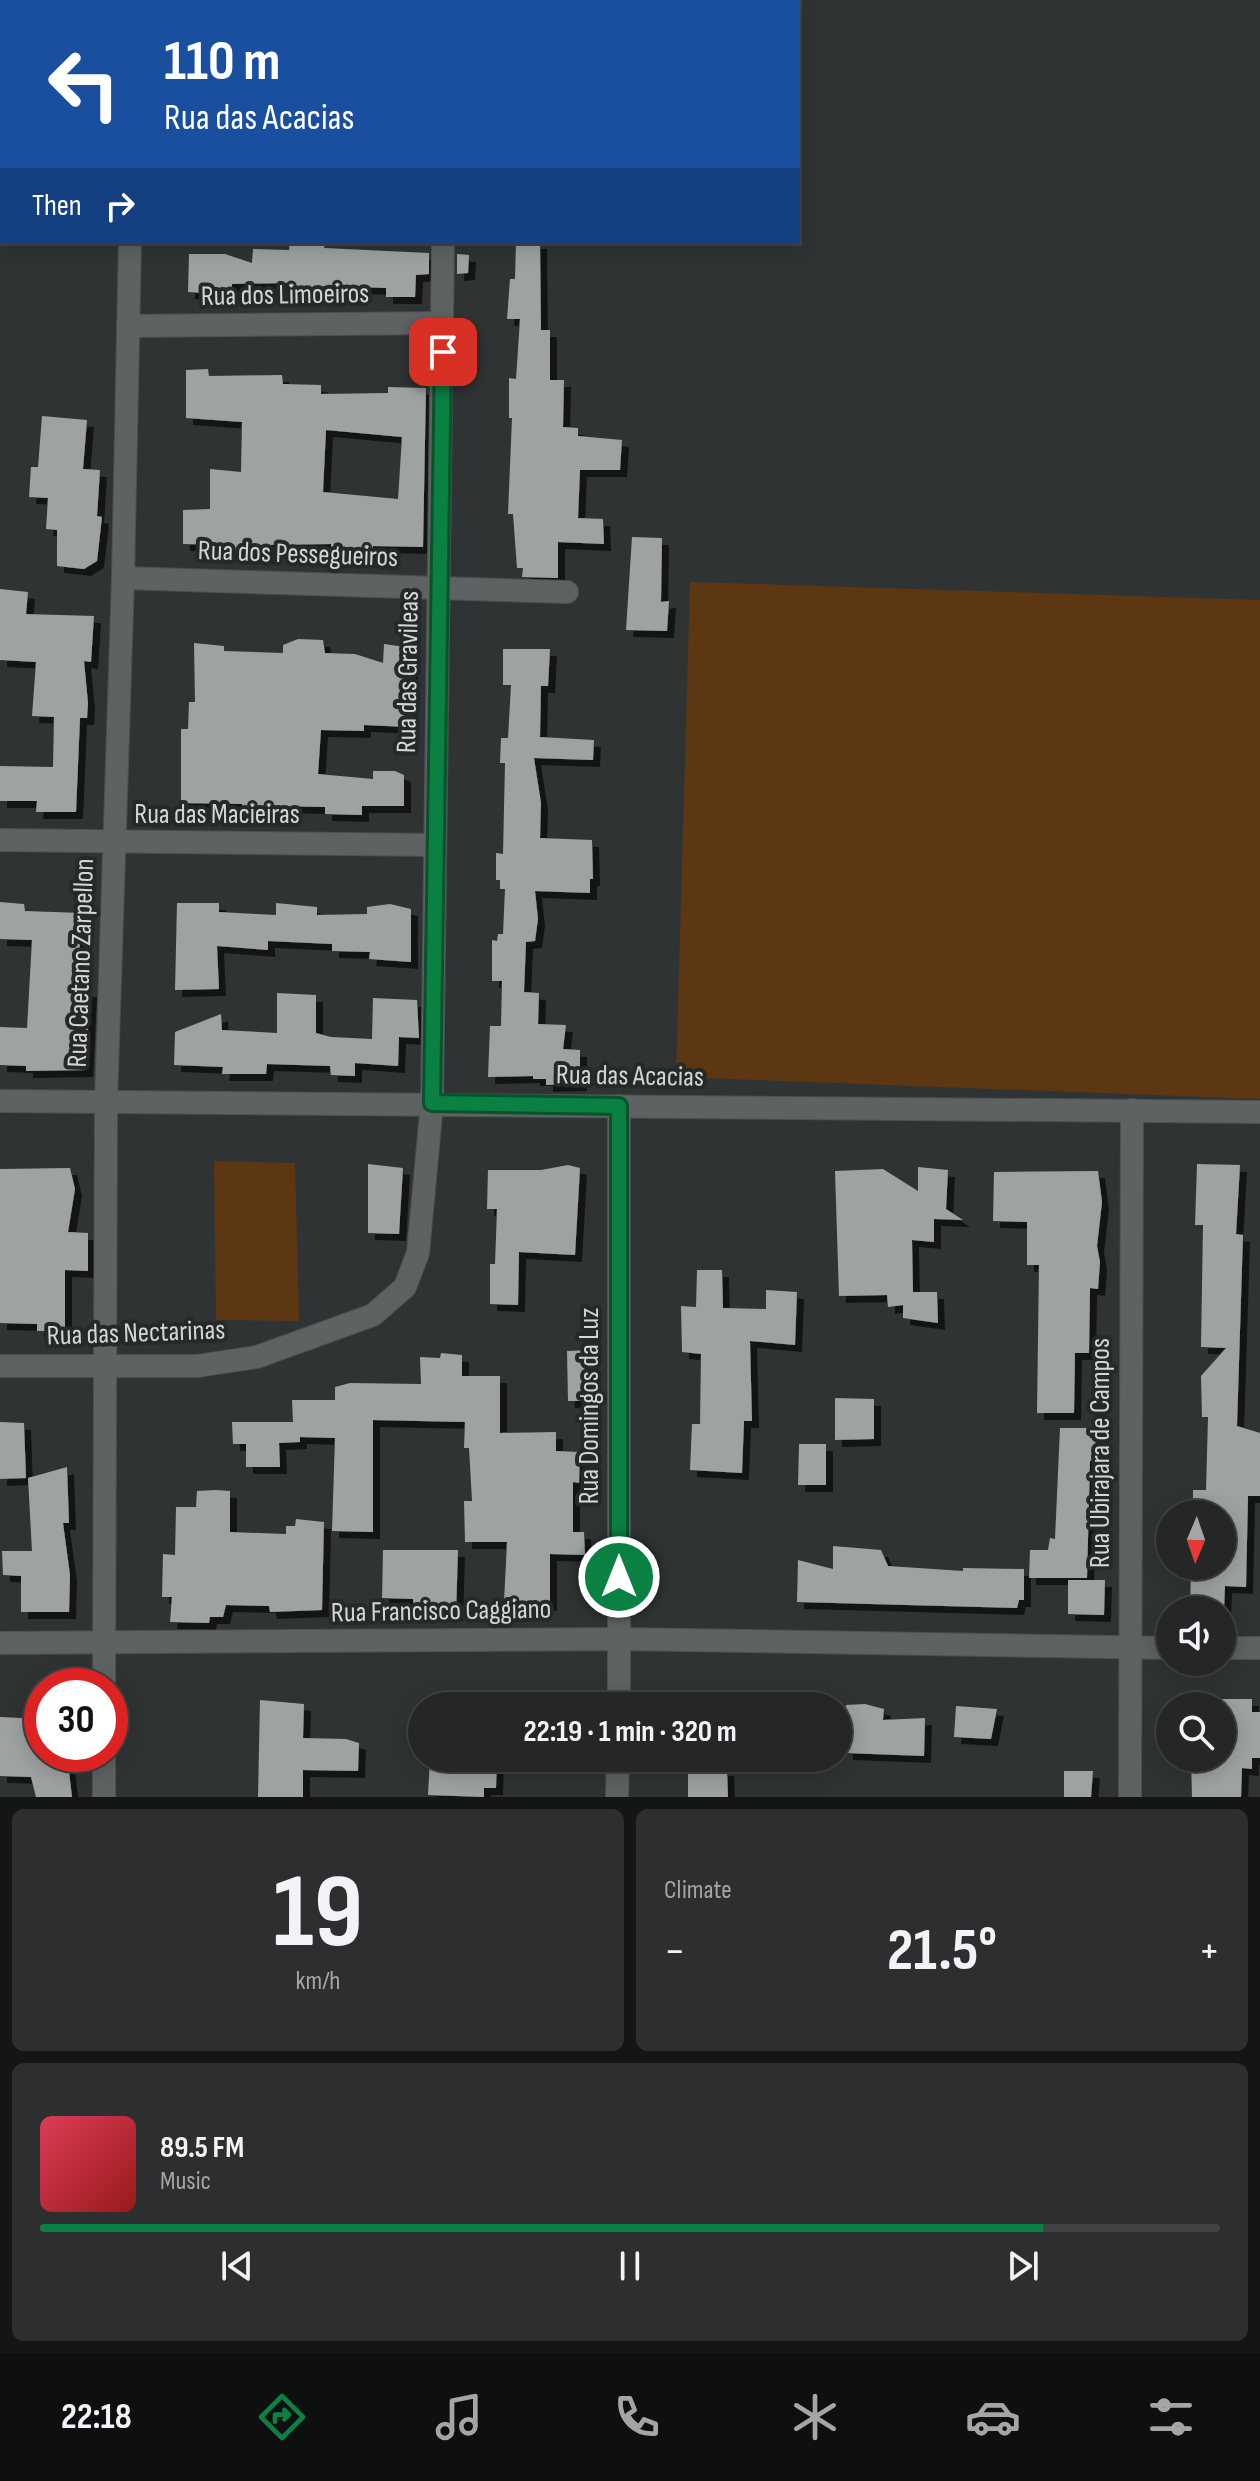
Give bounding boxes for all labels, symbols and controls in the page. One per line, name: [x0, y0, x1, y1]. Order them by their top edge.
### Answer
text: 110 m: [164, 29, 280, 96]
icon: left: [32, 32, 136, 136]
text: Rua das Acacias: [164, 97, 354, 140]
icon: right: [98, 184, 142, 228]
text: Then: [32, 188, 82, 224]
street label: Rua dos Limoeiros: [200, 277, 370, 313]
pin: [409, 318, 477, 386]
icon: arrive: [421, 330, 465, 374]
street label: Rua dos Pessegueiros: [197, 534, 399, 574]
street label: Rua das Gravileas: [390, 591, 426, 753]
street label: Rua das Macieiras: [134, 798, 300, 831]
street label: Rua Caetano Zarpellon: [61, 858, 101, 1068]
street label: Rua das Acacias: [556, 1058, 704, 1094]
street label: Rua Domingos da Luz: [573, 1308, 606, 1504]
street label: Rua das Nectarinas: [46, 1313, 226, 1353]
street label: Rua Ubirajara de Campos: [1084, 1338, 1117, 1568]
north arrow: [1156, 1500, 1236, 1580]
map controls: [1156, 1500, 1236, 1772]
position arrow: [577, 1535, 661, 1619]
street label: Rua Francisco Caggiano: [331, 1593, 551, 1629]
button: sound: [1156, 1596, 1236, 1676]
speed limit sign: 30: [24, 1668, 128, 1772]
button: search: [1156, 1692, 1236, 1772]
text: 22:19 · 1 min · 320 m: [523, 1714, 737, 1750]
text: 19: [273, 1851, 363, 1976]
text: Climate: [664, 1875, 732, 1906]
text: 21.5°: [887, 1915, 997, 1987]
text: −: [664, 1925, 686, 1978]
text: +: [1198, 1925, 1220, 1978]
text: km/h: [296, 1966, 340, 1997]
text: 89.5 FM: [160, 2130, 244, 2166]
text: Music: [160, 2166, 211, 2197]
icon: previous: [215, 2244, 259, 2288]
icon: pause: [608, 2244, 652, 2288]
icon: next: [1001, 2244, 1045, 2288]
icon: directions: [254, 2389, 310, 2445]
icon: music: [431, 2389, 487, 2445]
icon: phone: [609, 2389, 665, 2445]
icon: climate: [787, 2389, 843, 2445]
icon: car: [965, 2389, 1021, 2445]
icon: filters: [1143, 2389, 1199, 2445]
text: 22:18: [61, 2396, 132, 2439]

